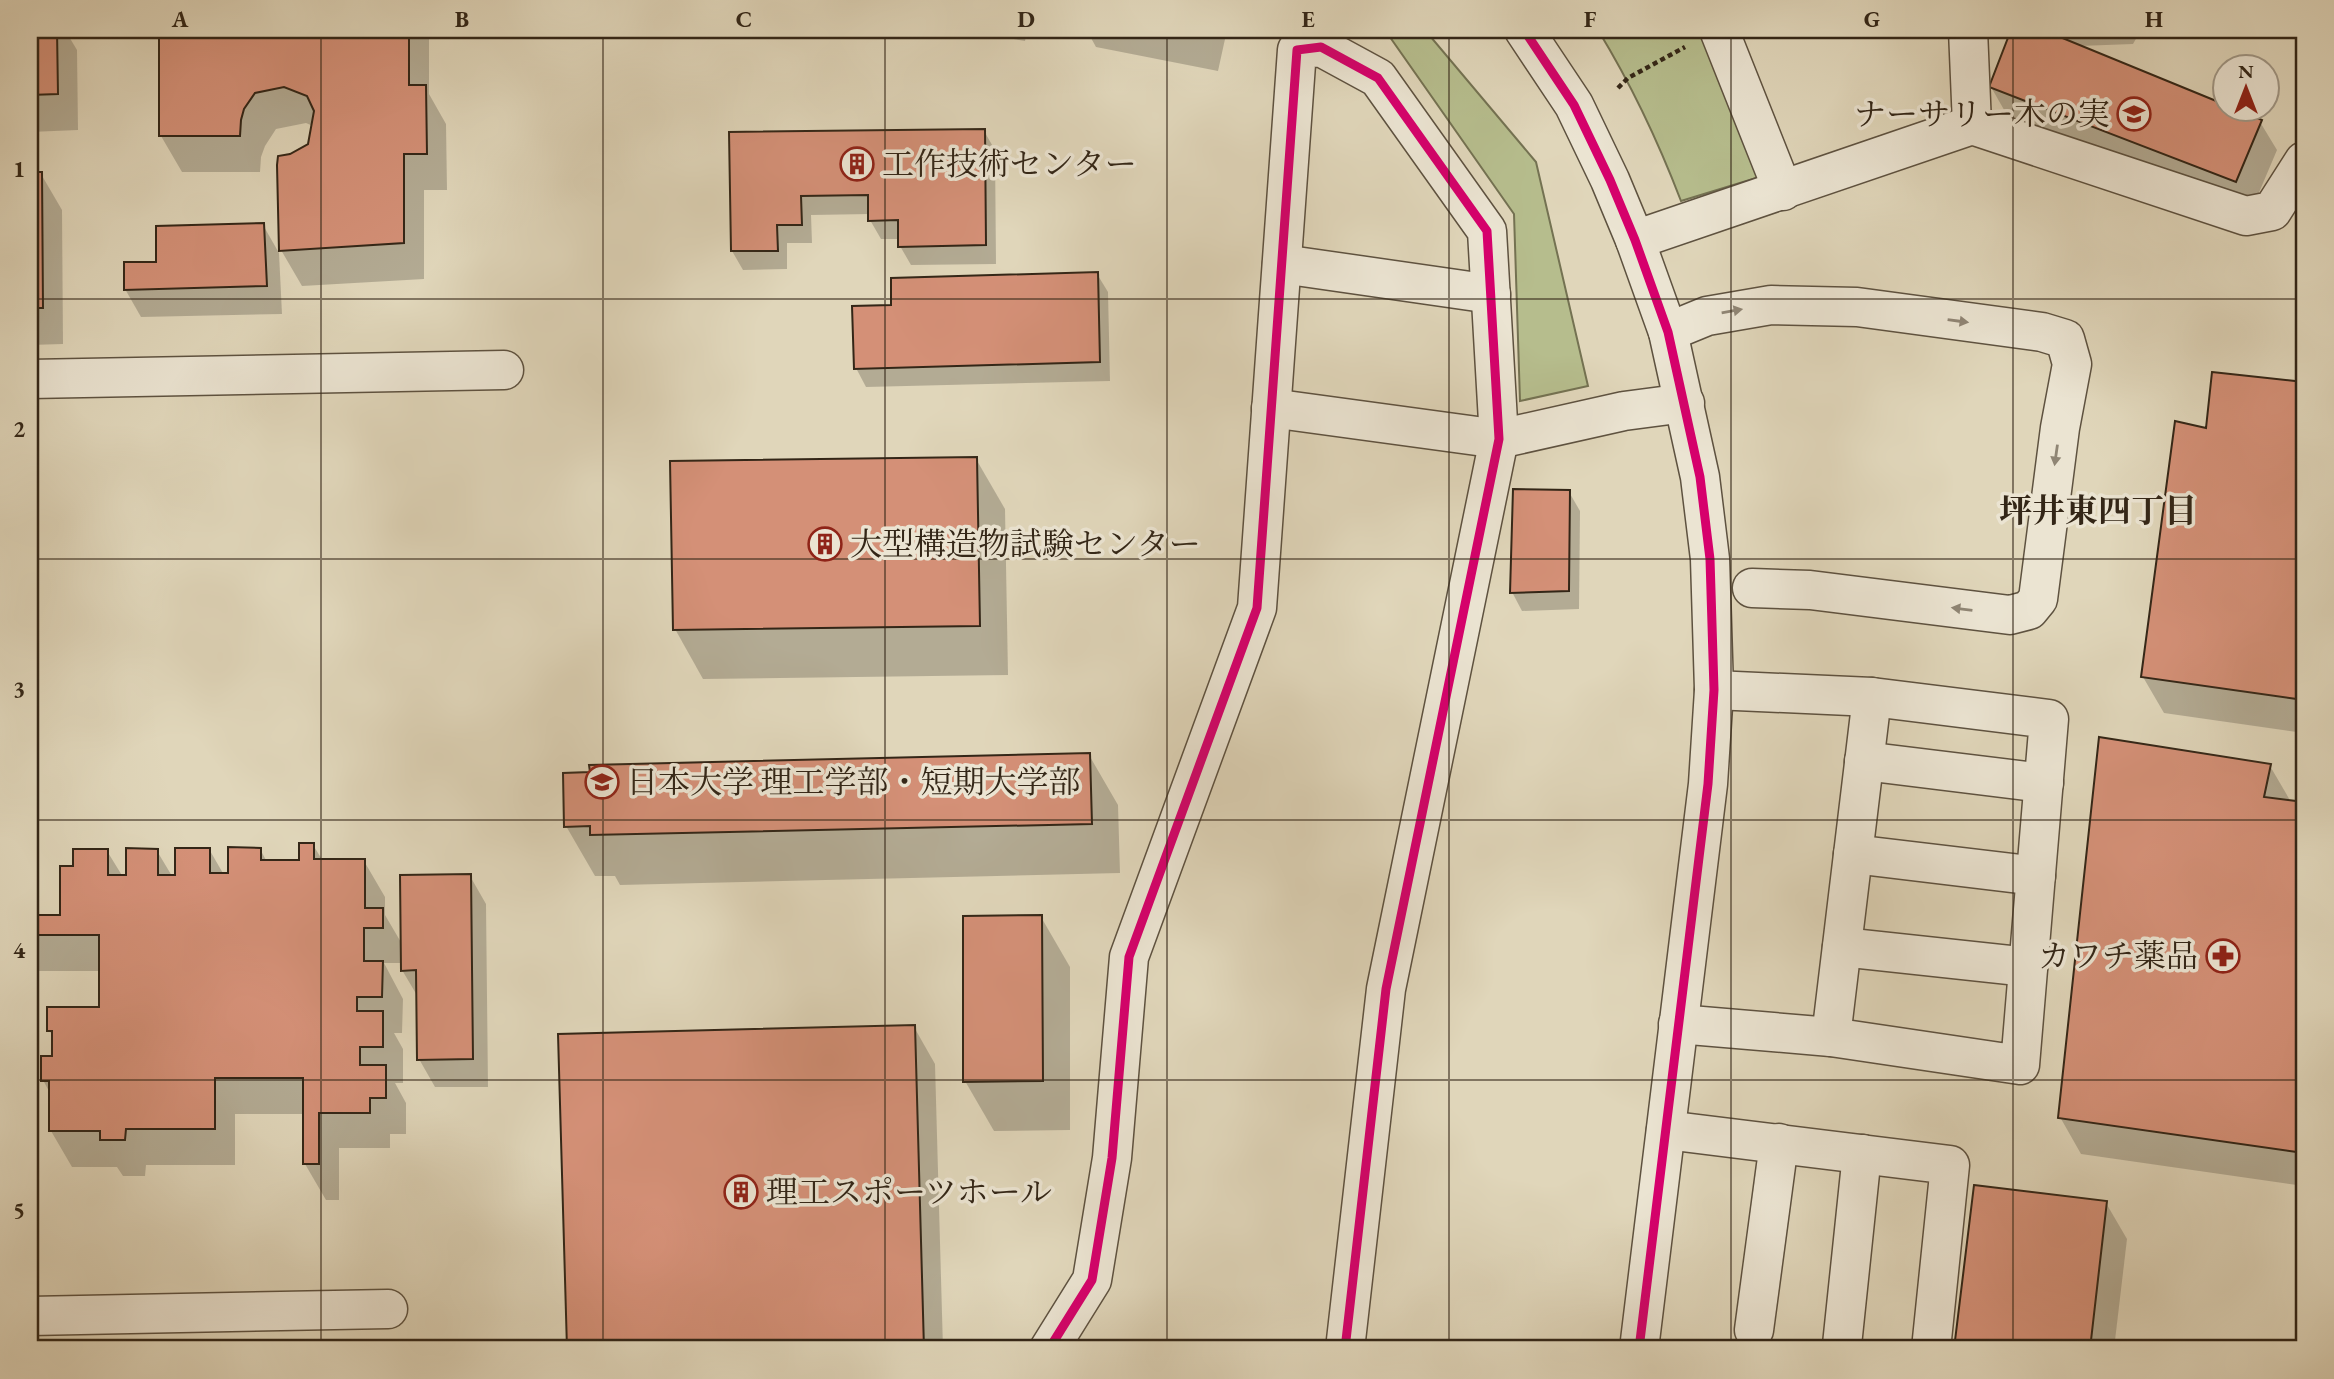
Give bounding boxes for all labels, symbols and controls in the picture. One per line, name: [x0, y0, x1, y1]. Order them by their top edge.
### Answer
text: A: [171, 4, 189, 34]
text: B: [455, 4, 469, 34]
text: C: [736, 4, 752, 34]
text: D: [1017, 4, 1035, 34]
text: E: [1301, 4, 1315, 34]
text: F: [1584, 4, 1597, 34]
text: G: [1864, 4, 1880, 34]
text: H: [2145, 4, 2163, 34]
north arrow: [2212, 52, 2282, 122]
text: N: [2238, 59, 2254, 84]
place label: ナーサリー木の実: [1854, 93, 2110, 135]
school or university icon: ナーサリー木の実: [2115, 95, 2153, 133]
place label: 工作技術センター: [882, 143, 1137, 185]
building icon: 工作技術センター: [838, 145, 876, 183]
text: 1: [13, 154, 25, 184]
one-way arrow: [1721, 305, 1743, 316]
one-way arrow: [1947, 316, 1969, 327]
text: 2: [13, 414, 25, 444]
one-way arrow: [2050, 445, 2061, 467]
district label: 坪井東四丁目: [1999, 489, 2197, 532]
place label: 大型構造物試験センター: [850, 523, 1201, 565]
building icon: 大型構造物試験センター: [806, 525, 844, 563]
one-way arrow: [1951, 604, 1973, 615]
text: 3: [13, 674, 25, 704]
place label: 日本大学 理工学部・短期大学部: [626, 761, 1080, 803]
school or university icon: 日本大学 理工学部・短期大学部: [583, 763, 621, 801]
text: 4: [13, 935, 26, 965]
place label: カワチ薬品: [2038, 935, 2198, 977]
pharmacy icon: カワチ薬品: [2204, 937, 2242, 975]
place label: 理工スポーツホール: [766, 1171, 1052, 1213]
building icon: 理工スポーツホール: [722, 1173, 760, 1211]
text: 5: [13, 1195, 25, 1225]

